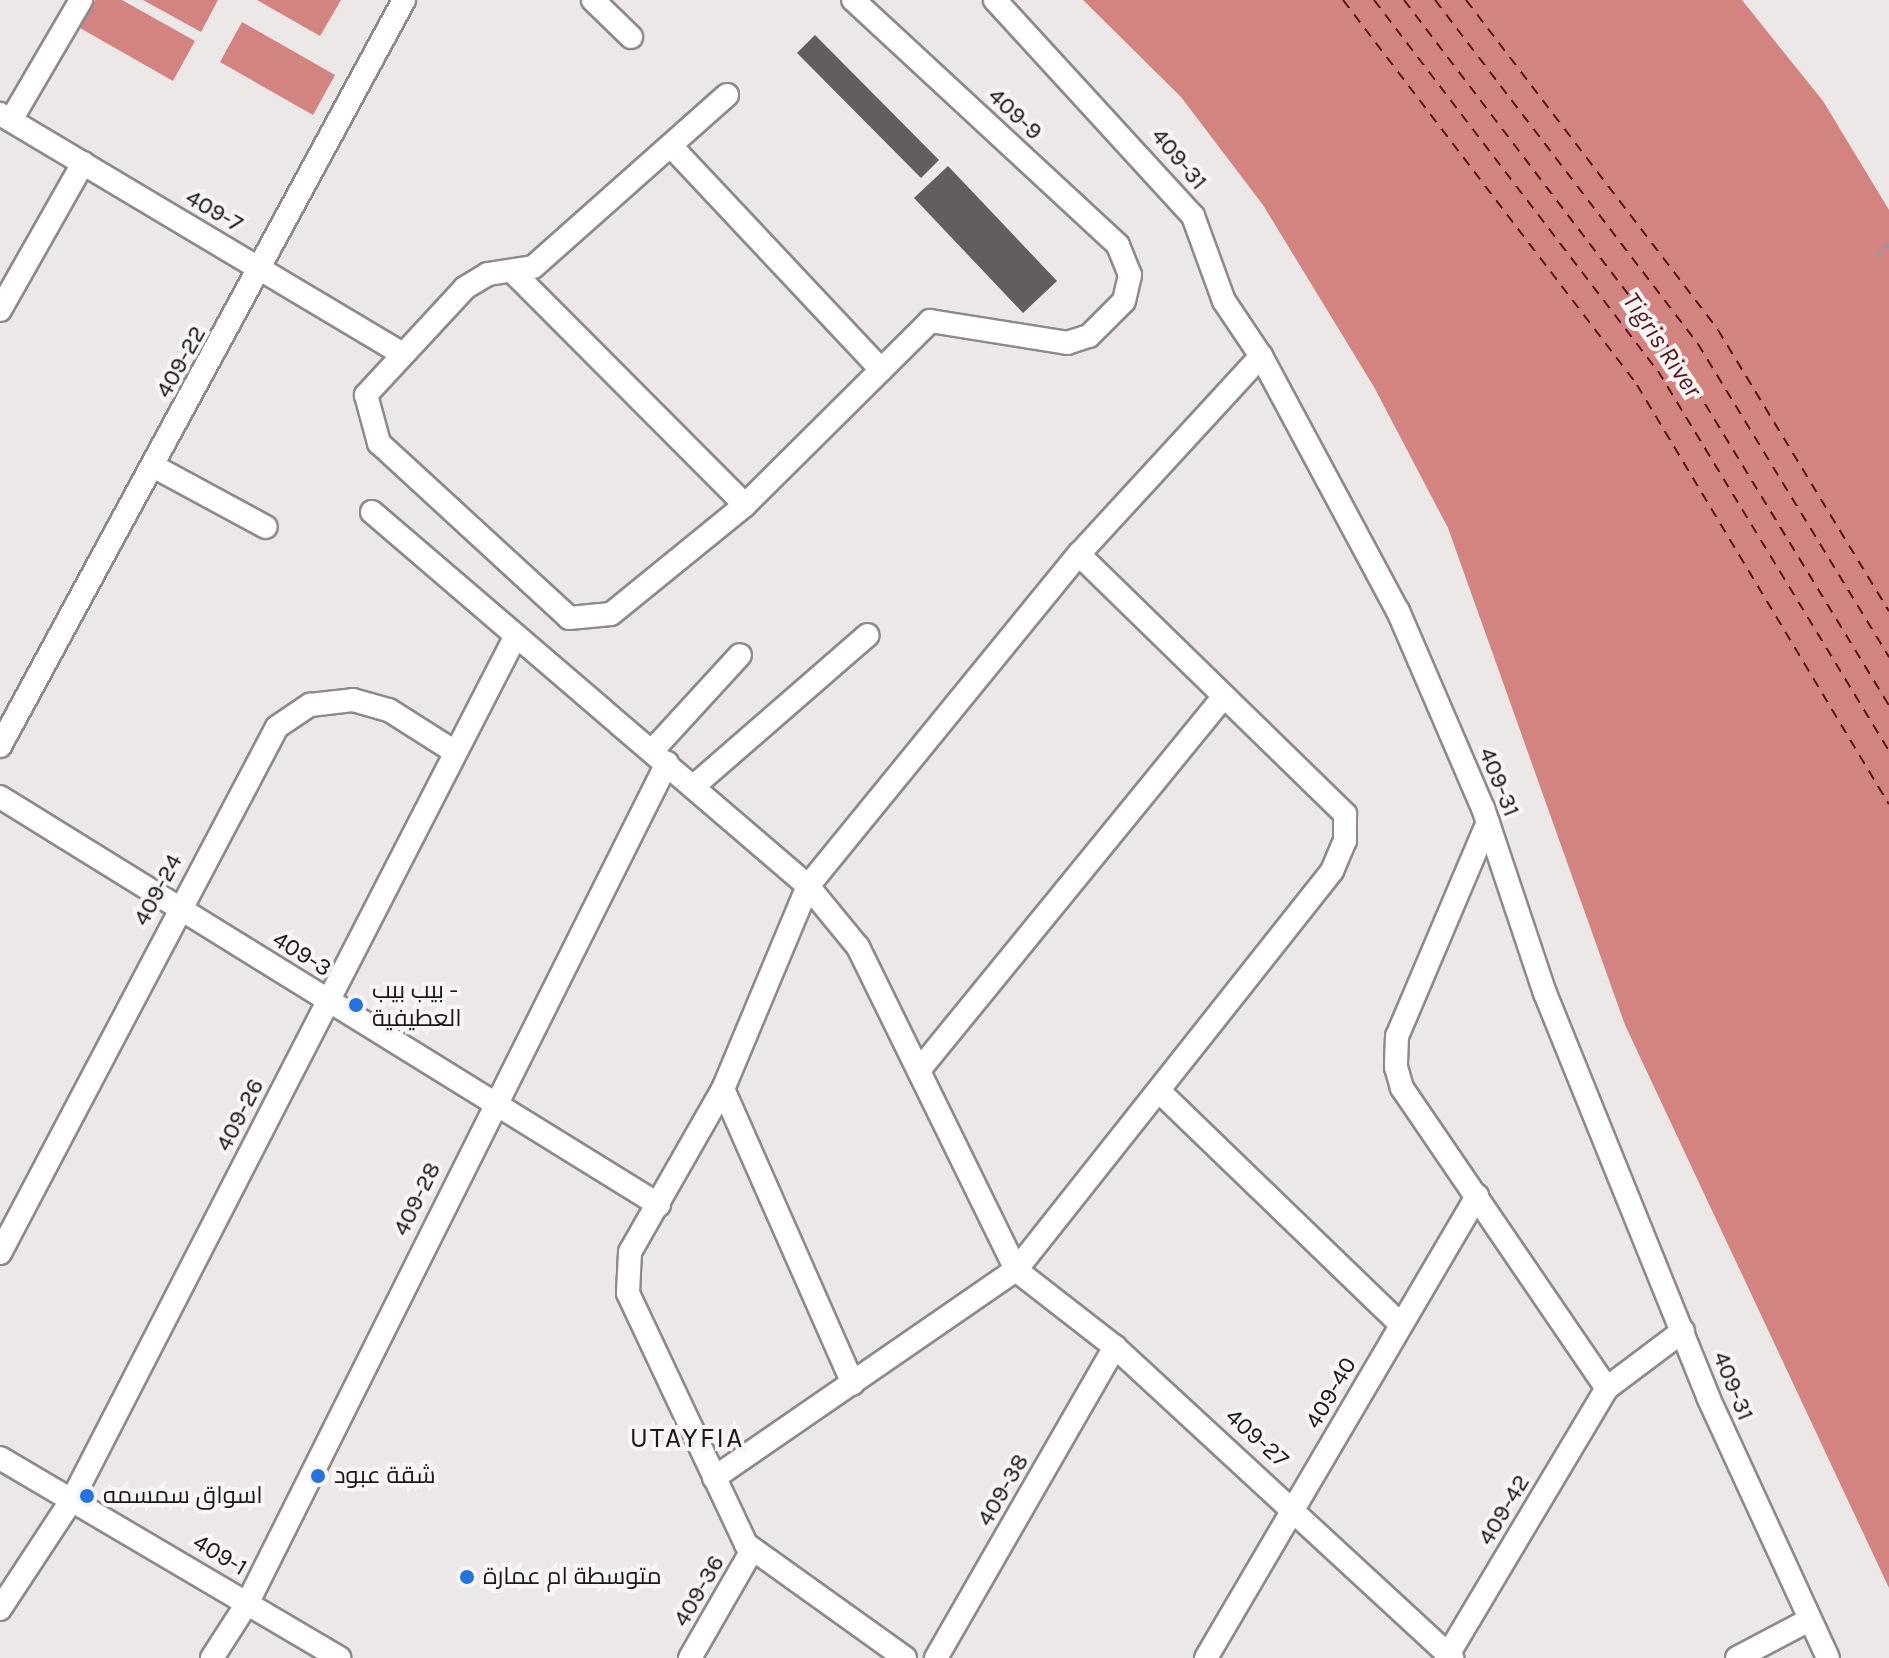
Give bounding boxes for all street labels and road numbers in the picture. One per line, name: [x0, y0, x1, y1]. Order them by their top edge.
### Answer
street label: 409-9: [982, 82, 1048, 146]
street label: 409-31: [1145, 122, 1213, 196]
street label: 409-7: [180, 183, 248, 239]
street label: 409-22: [150, 321, 212, 403]
street label: 409-31: [1472, 743, 1526, 821]
street label: 409-24: [127, 849, 189, 931]
street label: 409-3: [267, 925, 337, 983]
street label: 409-26: [210, 1074, 270, 1156]
street label: 409-28: [387, 1157, 447, 1241]
street label: 409-31: [1706, 1347, 1760, 1425]
street label: 409-40: [1299, 1352, 1363, 1434]
street label: 409-27: [1219, 1402, 1295, 1474]
street label: 409-38: [971, 1449, 1035, 1531]
street label: 409-42: [1472, 1469, 1536, 1551]
street label: 409-1: [188, 1528, 252, 1582]
street label: 409-36: [667, 1550, 731, 1632]

